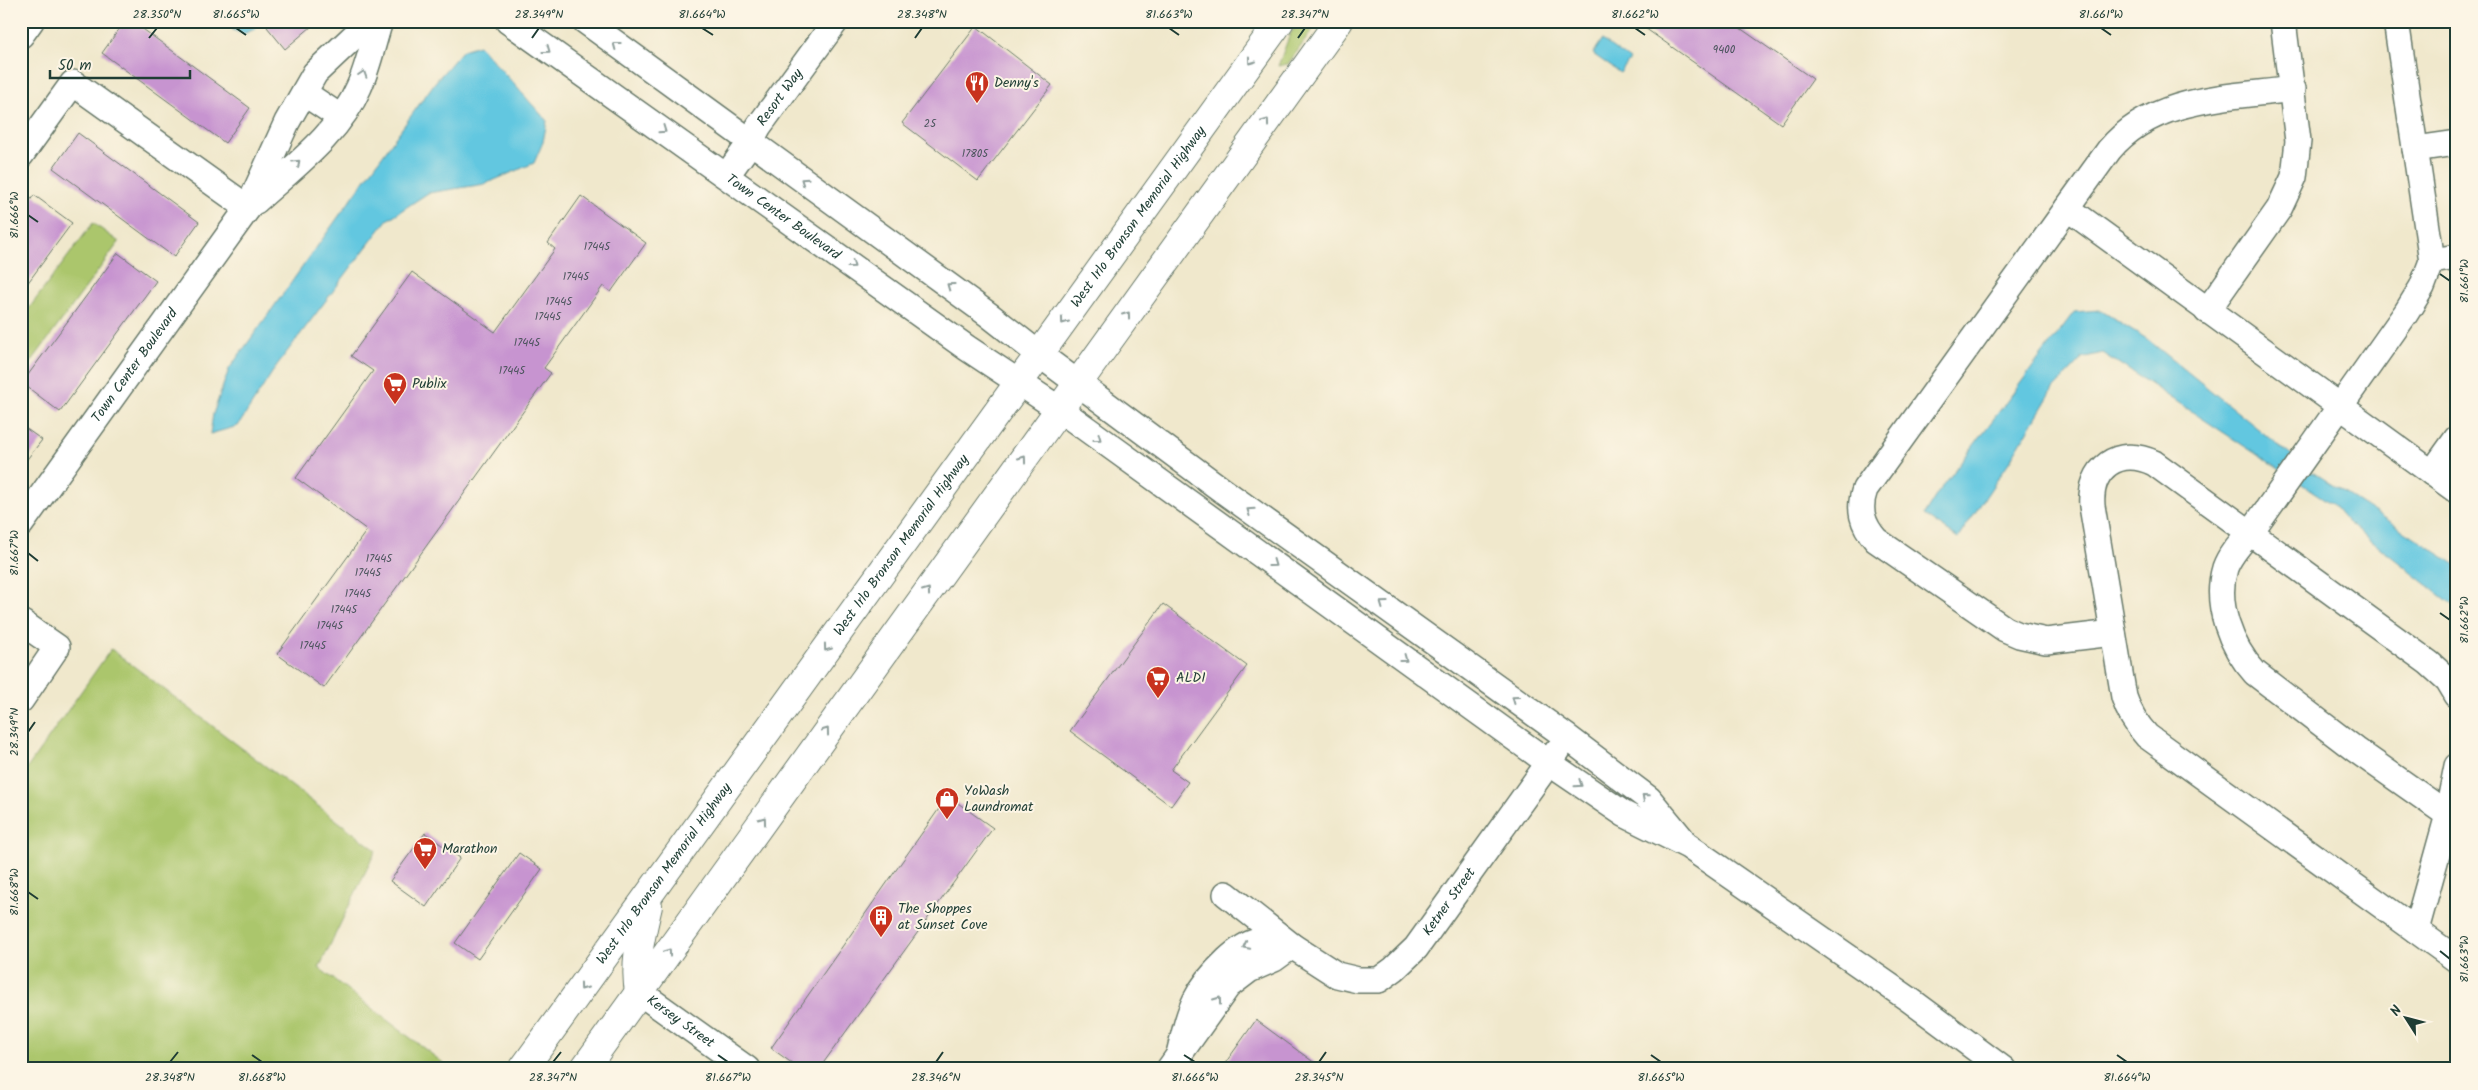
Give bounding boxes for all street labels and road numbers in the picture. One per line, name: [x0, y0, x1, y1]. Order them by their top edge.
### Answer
street label: Resort Way: [751, 64, 809, 131]
street label: West Irlo Bronson Memorial Highway: [1065, 121, 1212, 312]
street label: Town Center Boulevard: [721, 169, 846, 266]
street label: Town Center Boulevard: [86, 303, 184, 427]
street label: West Irlo Bronson Memorial Highway: [828, 450, 975, 641]
street label: West Irlo Bronson Memorial Highway: [591, 778, 738, 969]
street label: Ketner Street: [1417, 863, 1482, 941]
street label: Kersey Street: [642, 990, 720, 1054]

